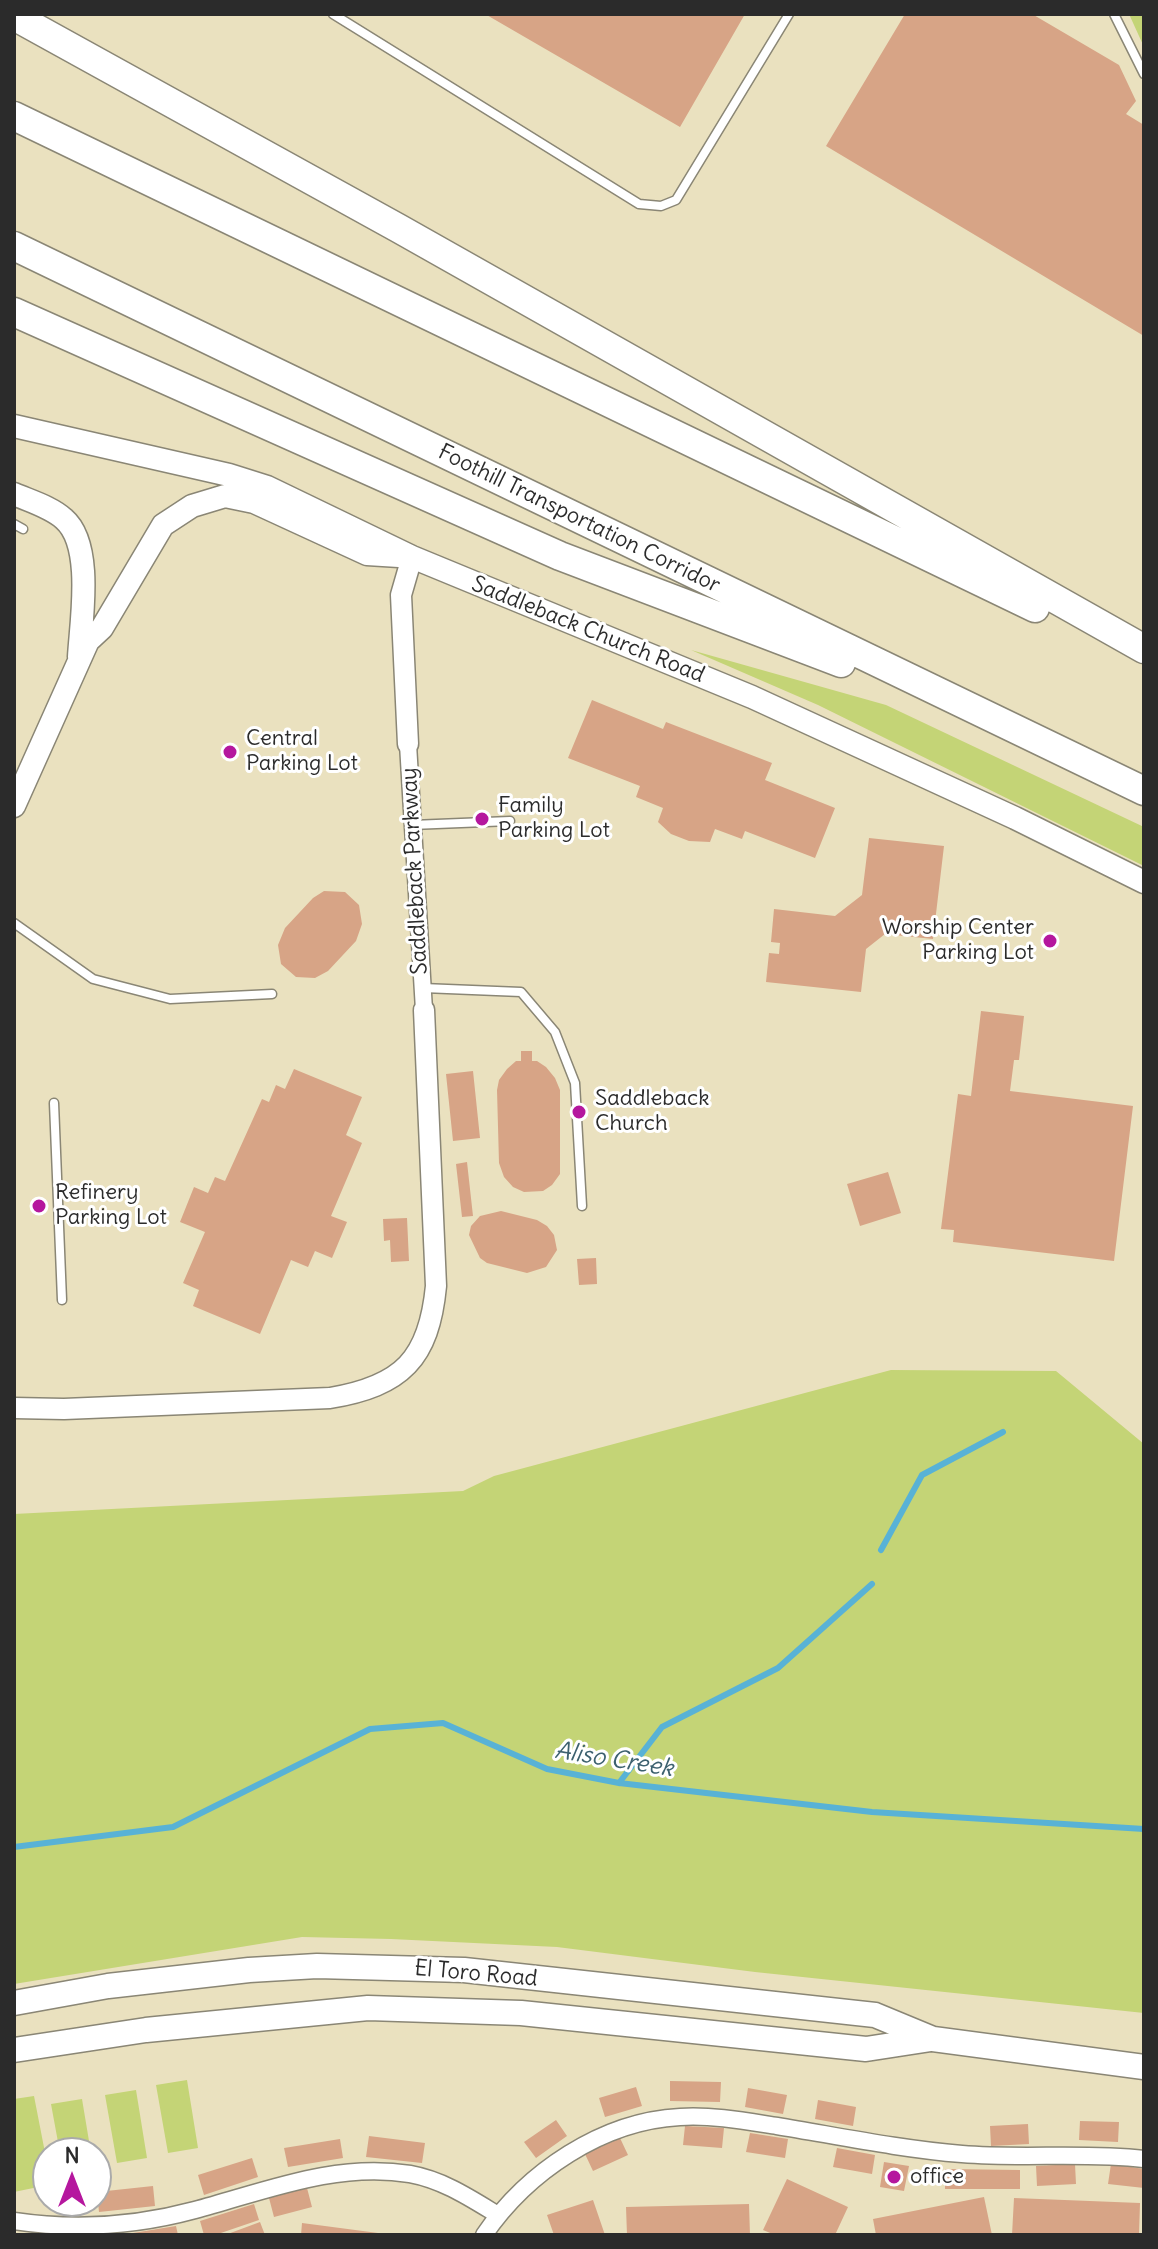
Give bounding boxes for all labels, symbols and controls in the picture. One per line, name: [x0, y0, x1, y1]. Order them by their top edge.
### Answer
street label: Foothill Transportation Corridor: [434, 439, 724, 599]
street label: Saddleback Church Road: [468, 571, 708, 689]
place label: Central Parking Lot: [246, 726, 358, 778]
marker: Central Parking Lot: [221, 743, 239, 761]
street label: Saddleback Parkway: [396, 767, 434, 975]
place label: Family Parking Lot: [498, 793, 610, 844]
marker: Family Parking Lot: [473, 810, 491, 828]
place label: Worship Center Parking Lot: [882, 915, 1034, 966]
marker: Worship Center Parking Lot: [1041, 932, 1059, 950]
place label: Saddleback Church: [595, 1086, 709, 1138]
marker: Saddleback Church: [570, 1103, 588, 1121]
place label: Refinery Parking Lot: [55, 1180, 167, 1232]
marker: Refinery Parking Lot: [30, 1197, 48, 1215]
water label: Aliso Creek: [553, 1736, 675, 1784]
street label: El Toro Road: [413, 1955, 539, 1993]
north arrow: [32, 2137, 112, 2217]
text: N: [64, 2141, 80, 2169]
place label: office: [910, 2164, 964, 2190]
marker: office: [885, 2168, 903, 2186]

